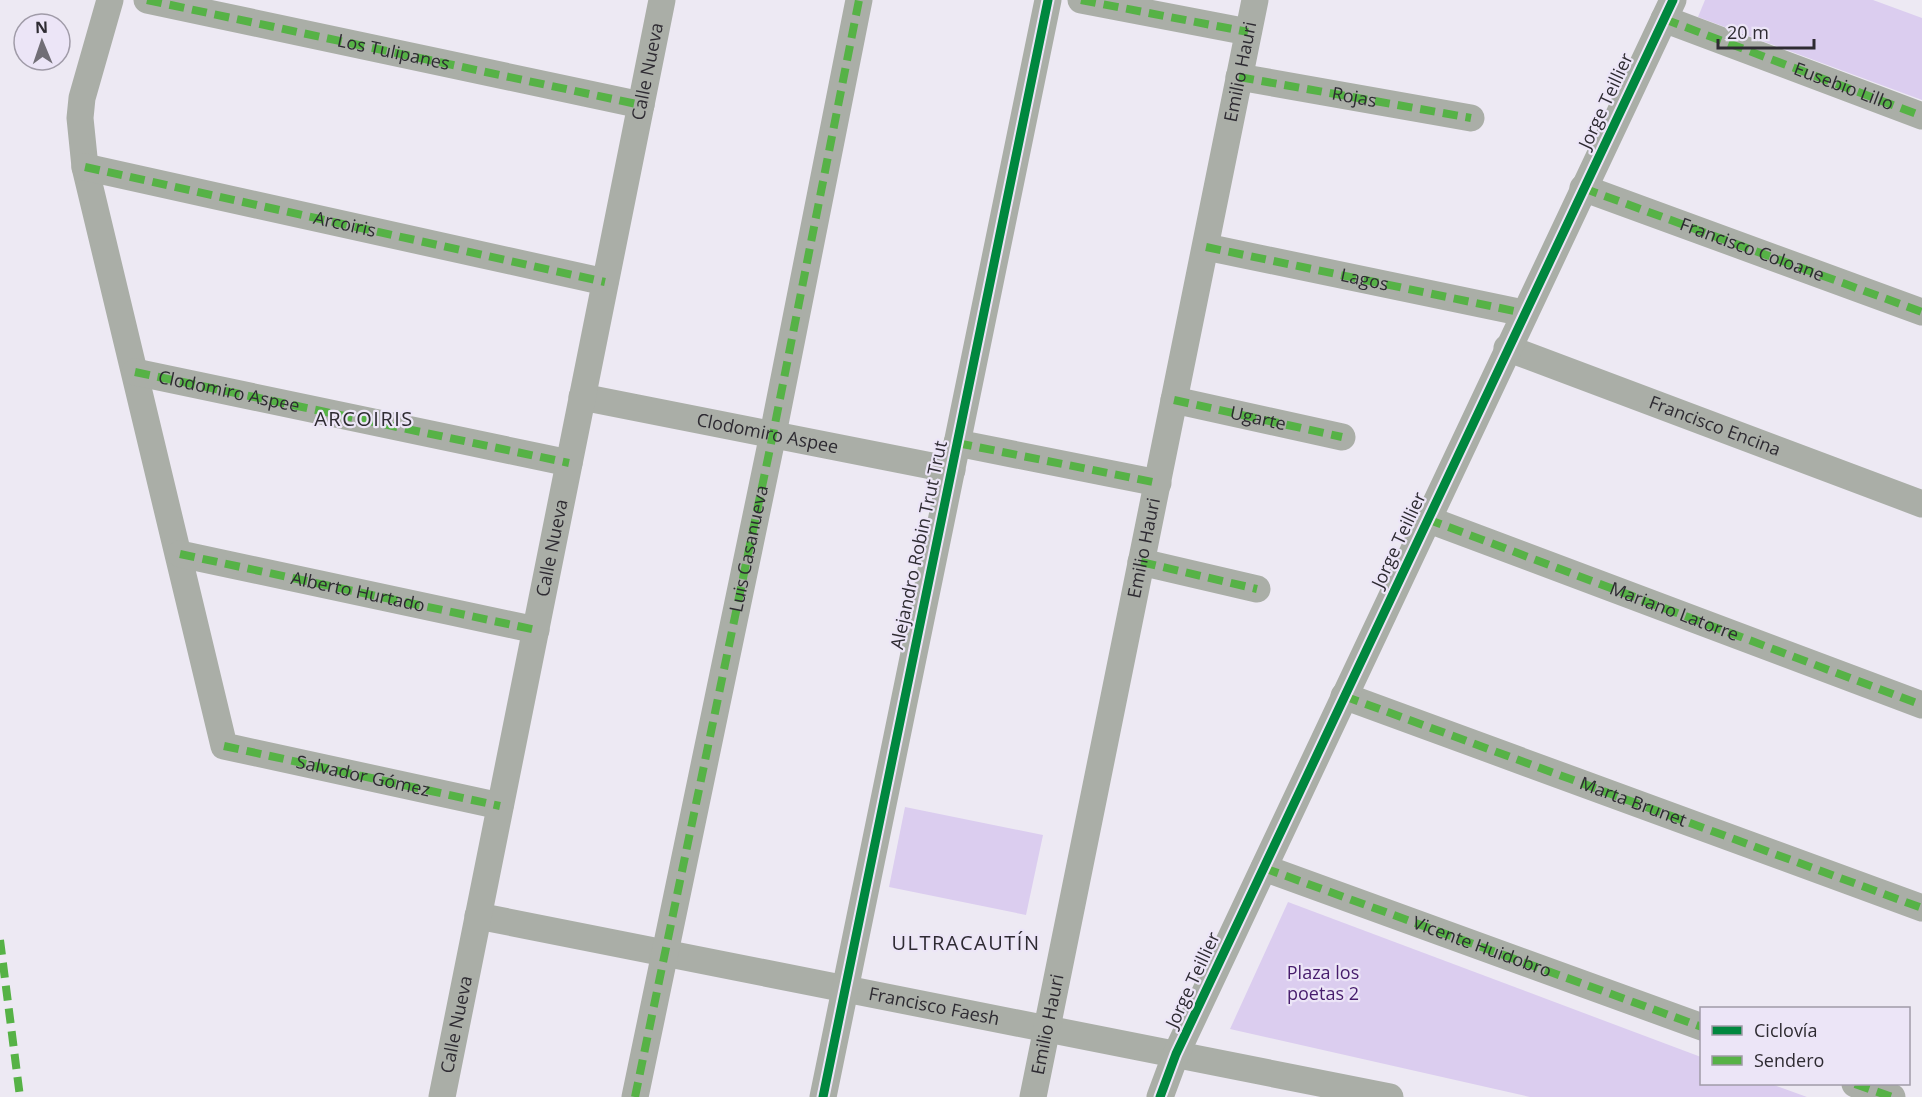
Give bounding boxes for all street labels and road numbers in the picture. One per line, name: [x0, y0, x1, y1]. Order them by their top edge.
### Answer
street label: Emilio Hauri: [1218, 19, 1261, 124]
street label: Calle Nueva: [625, 20, 668, 122]
street label: Los Tulipanes: [335, 28, 452, 75]
street label: Jorge Teillier: [1572, 48, 1638, 154]
street label: Eusebio Lillo: [1791, 56, 1897, 115]
street label: Rojas: [1330, 81, 1379, 112]
street label: Arcoiris: [311, 205, 378, 242]
street label: Francisco Coloane: [1677, 211, 1828, 286]
street label: Lagos: [1339, 262, 1391, 296]
street label: Clodomiro Aspee: [156, 364, 302, 417]
street label: Francisco Encina: [1646, 390, 1784, 461]
street label: Ugarte: [1228, 400, 1289, 435]
street label: Clodomiro Aspee: [695, 407, 841, 458]
street label: Alejandro Robin Trut Trut: [884, 438, 952, 651]
street label: Luis Casanueva: [723, 483, 773, 614]
street label: Jorge Teillier: [1365, 487, 1431, 593]
street label: Emilio Hauri: [1121, 496, 1165, 600]
street label: Calle Nueva: [530, 497, 573, 599]
street label: Alberto Hurtado: [289, 565, 427, 617]
street label: Mariano Latorre: [1607, 576, 1742, 646]
street label: Salvador Gómez: [294, 749, 432, 801]
street label: Marta Brunet: [1577, 771, 1690, 832]
street label: Vicente Huidobro: [1410, 910, 1555, 982]
street label: Jorge Teillier: [1159, 927, 1225, 1033]
street label: Emilio Hauri: [1025, 972, 1069, 1077]
street label: Calle Nueva: [434, 973, 477, 1075]
street label: Francisco Faesh: [867, 981, 1002, 1030]

